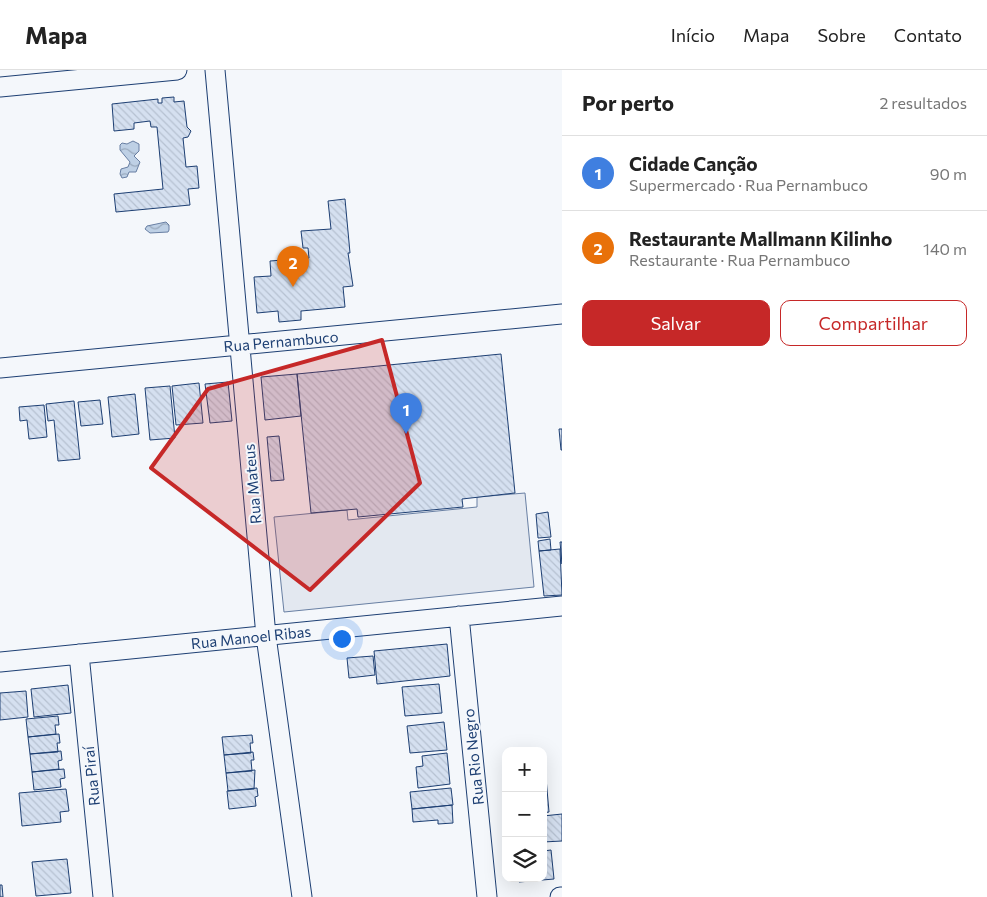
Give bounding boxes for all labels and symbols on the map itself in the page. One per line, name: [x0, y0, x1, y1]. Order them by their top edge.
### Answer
pin: 2: [277, 246, 309, 287]
street label: Rua Pernambuco: [223, 327, 339, 355]
pin: 1: [390, 393, 422, 434]
street label: Rua Mateus: [240, 443, 264, 525]
street label: Rua Manoel Ribas: [190, 622, 312, 652]
your location: [329, 626, 355, 652]
street label: Rua Rio Negro: [459, 708, 487, 806]
street label: Rua Piraí: [79, 744, 103, 807]

